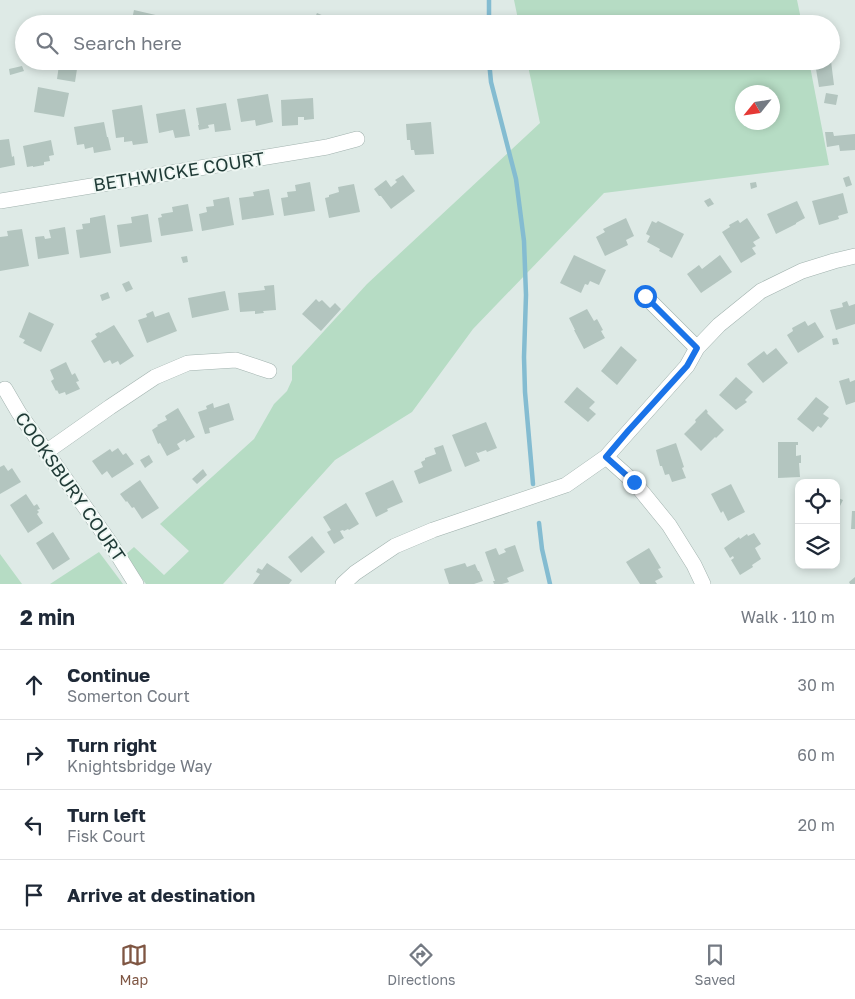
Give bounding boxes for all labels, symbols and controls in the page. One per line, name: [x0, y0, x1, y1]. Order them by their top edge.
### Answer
search box: [15, 15, 840, 70]
icon: search: [33, 29, 61, 57]
text: Search here: [73, 31, 182, 54]
north arrow: [735, 85, 780, 130]
street label: BETHWICKE COURT: [92, 147, 266, 195]
route start: [634, 285, 657, 308]
street label: COOKSBURY COURT: [11, 407, 131, 565]
route end: [623, 471, 646, 494]
map controls: [795, 479, 840, 569]
button: locate: [795, 479, 840, 524]
button: layers: [795, 524, 840, 569]
text: 2 min: [20, 604, 75, 630]
text: Walk · 110 m: [741, 607, 835, 627]
text: Continue: [67, 663, 150, 686]
icon: ahead: [20, 671, 48, 699]
text: 30 m: [798, 675, 835, 695]
text: Somerton Court: [67, 686, 190, 706]
text: Turn right: [67, 733, 157, 756]
icon: right: [20, 741, 48, 769]
text: 60 m: [797, 745, 835, 765]
text: Knightsbridge Way: [67, 756, 212, 776]
text: Turn left: [67, 803, 146, 826]
icon: left: [20, 811, 48, 839]
text: 20 m: [798, 815, 835, 835]
text: Fisk Court: [67, 826, 145, 846]
icon: arrive: [20, 881, 48, 909]
text: Arrive at destination: [67, 883, 255, 906]
tab: Map: [120, 941, 148, 988]
tab: Directions: [387, 941, 456, 988]
tab: Saved: [695, 941, 735, 988]

